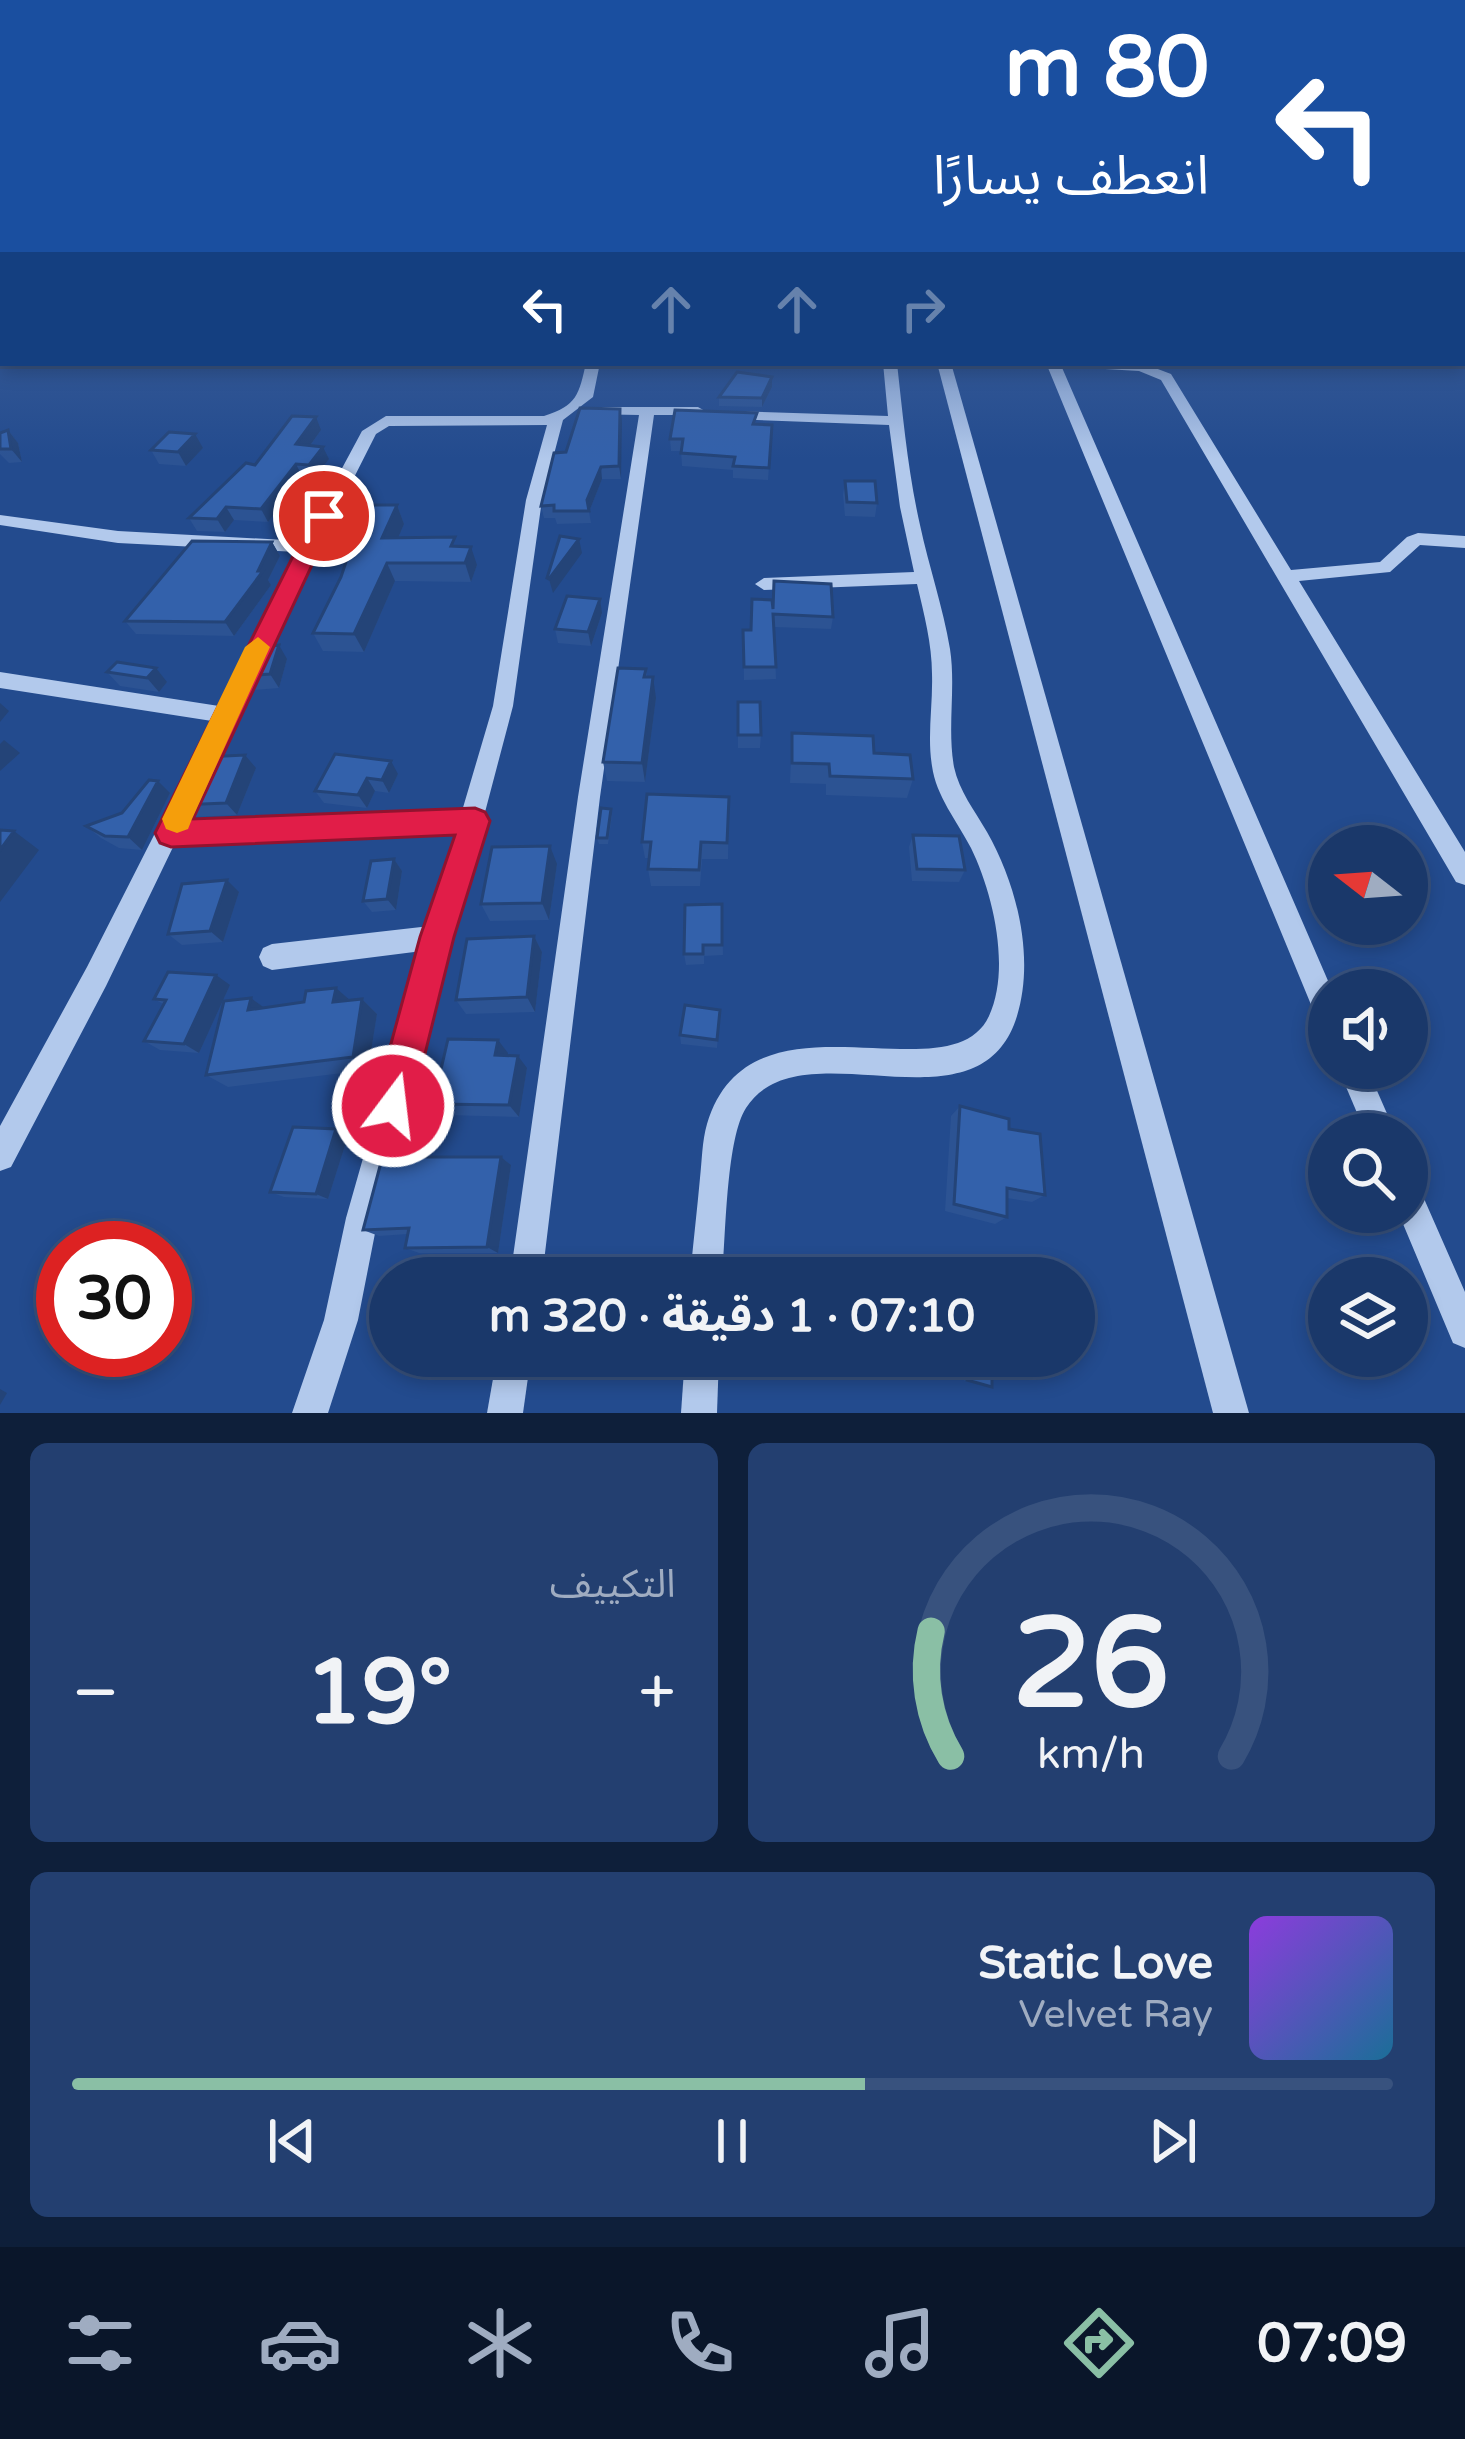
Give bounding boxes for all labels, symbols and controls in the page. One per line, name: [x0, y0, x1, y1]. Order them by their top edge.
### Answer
text: 80 m: [1005, 18, 1209, 119]
icon: left: [1251, 48, 1407, 204]
text: انعطف يسارًا: [933, 144, 1209, 209]
icon: left: [512, 276, 578, 342]
icon: ahead: [638, 276, 704, 342]
icon: ahead: [764, 276, 830, 342]
icon: right: [890, 276, 956, 342]
pin: [273, 465, 375, 567]
icon: arrive: [291, 483, 357, 549]
north arrow: [1308, 825, 1428, 945]
map controls: [1308, 825, 1428, 1377]
button: sound: [1308, 969, 1428, 1089]
position arrow: [330, 1043, 456, 1169]
button: search: [1308, 1113, 1428, 1233]
speed limit sign: 30: [36, 1221, 192, 1377]
button: layers: [1308, 1257, 1428, 1377]
text: 07:10 · 1 دقيقة · 320 m: [489, 1290, 975, 1344]
text: التكييف: [550, 1561, 676, 1608]
text: 26: [1013, 1590, 1170, 1741]
text: 19°: [305, 1639, 452, 1748]
text: −: [72, 1653, 119, 1733]
text: +: [638, 1653, 676, 1733]
text: km/h: [1037, 1728, 1145, 1779]
text: Static Love: [978, 1937, 1213, 1991]
text: Velvet Ray: [1019, 1991, 1213, 2038]
icon: previous: [259, 2108, 325, 2174]
icon: pause: [699, 2108, 765, 2174]
icon: next: [1140, 2108, 1206, 2174]
icon: filters: [58, 2301, 142, 2385]
icon: car: [258, 2301, 342, 2385]
icon: climate: [458, 2301, 542, 2385]
icon: phone: [658, 2301, 742, 2385]
icon: music: [858, 2301, 942, 2385]
icon: directions: [1057, 2301, 1141, 2385]
text: 07:09: [1257, 2311, 1407, 2376]

